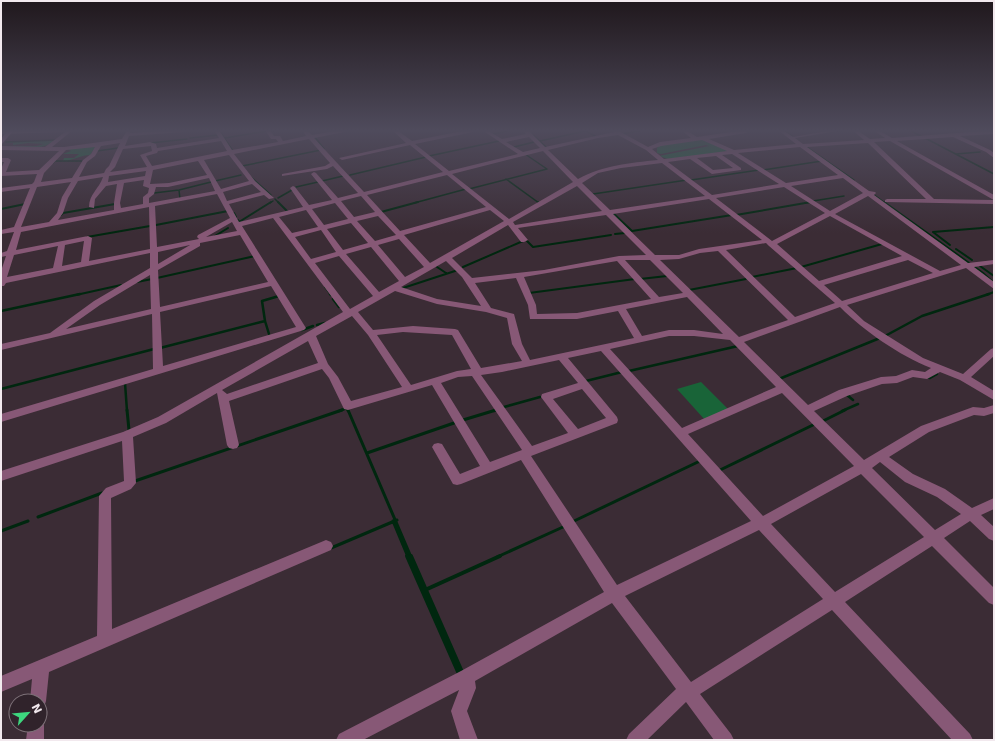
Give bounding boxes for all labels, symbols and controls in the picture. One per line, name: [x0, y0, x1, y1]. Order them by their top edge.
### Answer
north arrow: [8, 693, 48, 733]
text: N: [29, 702, 44, 716]

